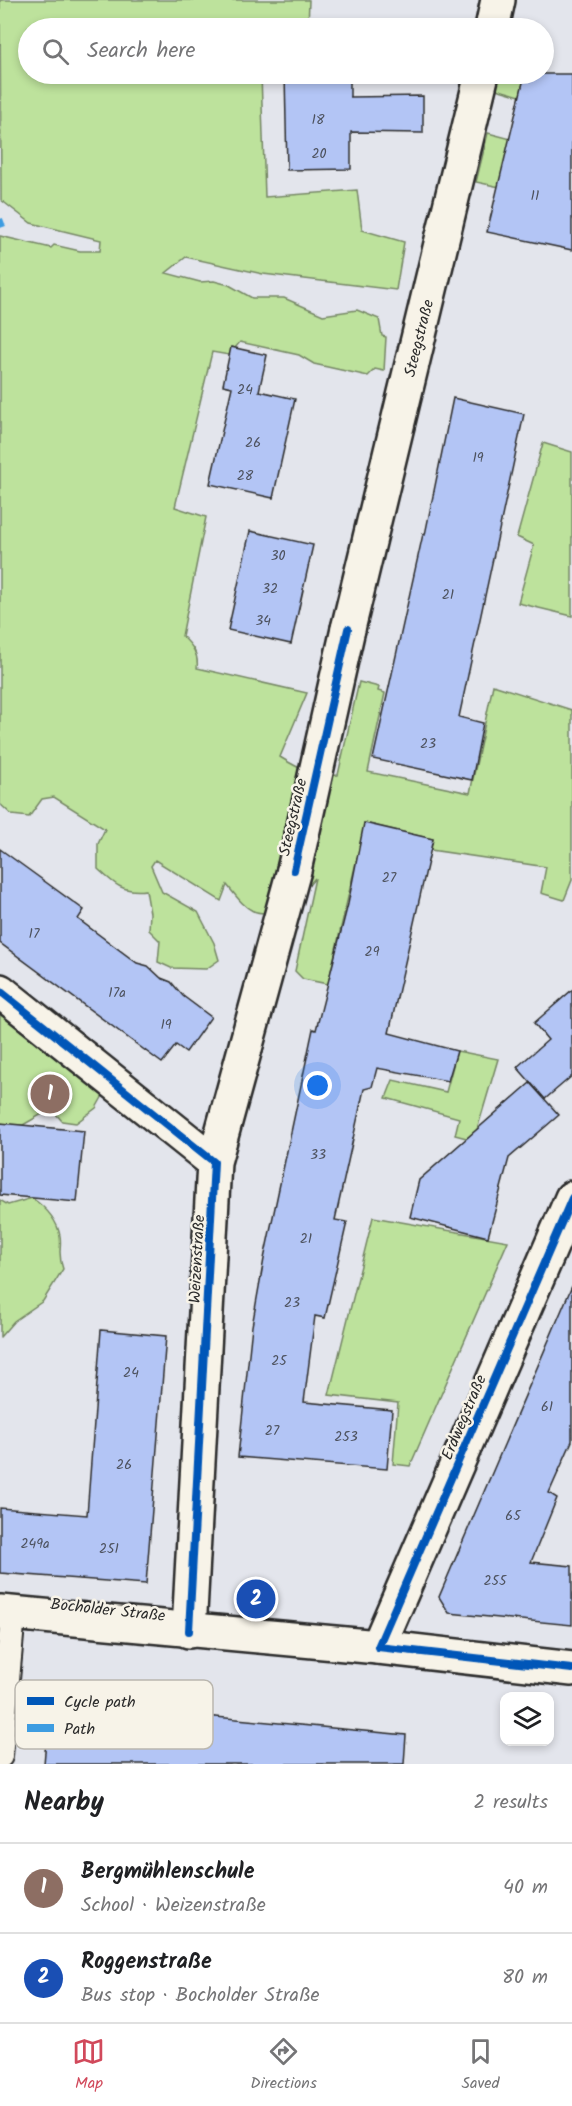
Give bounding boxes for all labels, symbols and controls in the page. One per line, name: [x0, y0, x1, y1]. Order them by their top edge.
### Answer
search box: [18, 18, 554, 84]
text: Search here: [87, 34, 195, 69]
icon: search: [39, 35, 72, 68]
house number: 18: [312, 109, 325, 131]
house number: 20: [311, 143, 327, 165]
house number: 11: [531, 185, 539, 207]
street label: Steegstraße: [398, 297, 441, 380]
house number: 24: [237, 379, 253, 401]
house number: 26: [245, 432, 261, 454]
house number: 19: [472, 447, 484, 469]
house number: 28: [237, 465, 254, 487]
house number: 30: [271, 545, 286, 567]
house number: 32: [262, 578, 278, 600]
house number: 21: [442, 584, 454, 606]
house number: 34: [255, 610, 271, 632]
house number: 23: [420, 733, 436, 755]
street label: Steegstraße: [272, 776, 315, 859]
house number: 27: [382, 867, 397, 889]
house number: 17: [29, 923, 40, 945]
house number: 29: [365, 941, 380, 963]
house number: 17a: [108, 982, 126, 1004]
house number: 19: [160, 1014, 172, 1036]
your location: [303, 1071, 332, 1100]
pin: 1: [31, 1072, 70, 1116]
house number: 33: [310, 1144, 326, 1166]
street label: Weizenstraße: [183, 1214, 212, 1304]
house number: 21: [300, 1228, 312, 1250]
house number: 23: [284, 1292, 300, 1314]
house number: 25: [271, 1350, 288, 1372]
house number: 24: [123, 1362, 139, 1384]
street label: Erdwegstraße: [435, 1371, 494, 1464]
house number: 61: [541, 1396, 553, 1418]
house number: 27: [265, 1420, 280, 1442]
house number: 253: [334, 1426, 358, 1448]
house number: 26: [116, 1454, 132, 1476]
house number: 65: [505, 1505, 522, 1527]
house number: 249a: [20, 1533, 50, 1555]
house number: 251: [99, 1538, 119, 1560]
house number: 255: [483, 1570, 508, 1592]
pin: 2: [236, 1576, 276, 1622]
street label: Bocholder Straße: [49, 1592, 166, 1629]
legend: [15, 1680, 213, 1749]
text: Cycle path: [64, 1690, 136, 1715]
map controls: [500, 1692, 554, 1746]
button: layers: [500, 1692, 554, 1746]
text: Path: [64, 1717, 95, 1742]
text: Nearby: [24, 1782, 104, 1824]
text: 2 results: [473, 1787, 548, 1819]
text: Bergmühlenschule: [81, 1855, 254, 1890]
text: 1: [40, 1872, 47, 1904]
text: 40 m: [503, 1872, 548, 1904]
text: School · Weizenstraße: [81, 1890, 266, 1922]
text: Roggenstraße: [81, 1945, 212, 1980]
text: 2: [38, 1962, 49, 1994]
text: 80 m: [502, 1962, 548, 1994]
text: Bus stop · Bocholder Straße: [81, 1980, 320, 2012]
tab: Map: [72, 2035, 105, 2096]
tab: Directions: [250, 2035, 317, 2096]
tab: Saved: [462, 2035, 500, 2096]

